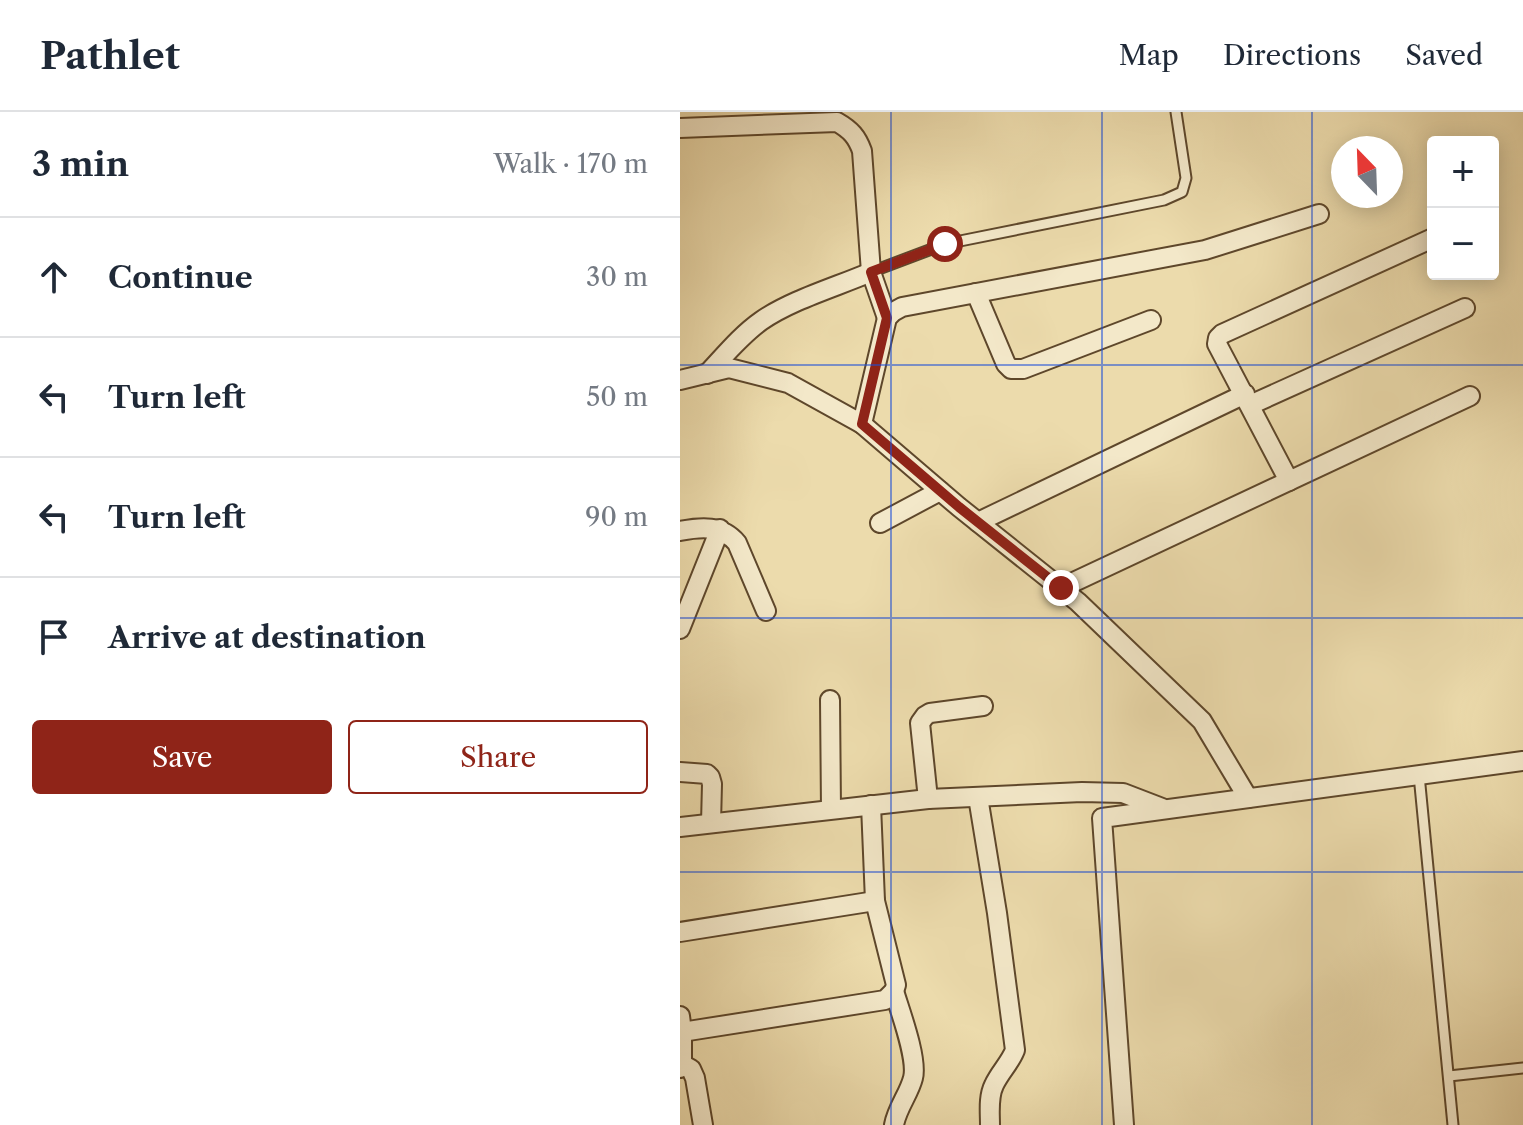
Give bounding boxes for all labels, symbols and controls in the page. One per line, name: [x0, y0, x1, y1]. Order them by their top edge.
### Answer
text: Pathlet: [40, 32, 180, 79]
text: Map: [1119, 38, 1179, 72]
text: Directions: [1223, 38, 1361, 72]
text: Saved: [1405, 38, 1483, 72]
north arrow: [1331, 136, 1403, 208]
map controls: [1427, 136, 1499, 280]
button: +: [1427, 136, 1499, 208]
text: 3 min: [32, 143, 129, 185]
text: Walk · 170 m: [493, 148, 648, 180]
button: −: [1427, 208, 1499, 280]
route start: [927, 226, 963, 262]
icon: ahead: [32, 255, 76, 299]
text: Continue: [108, 259, 253, 296]
text: 30 m: [586, 261, 648, 293]
icon: left: [32, 375, 76, 419]
text: Turn left: [108, 379, 245, 416]
text: 50 m: [586, 381, 648, 413]
icon: left: [32, 495, 76, 539]
text: Turn left: [108, 499, 245, 536]
text: 90 m: [585, 501, 648, 533]
route end: [1043, 570, 1079, 606]
icon: arrive: [32, 615, 76, 659]
text: Arrive at destination: [108, 619, 426, 656]
button: Save: [32, 720, 332, 794]
button: Share: [348, 720, 648, 794]

